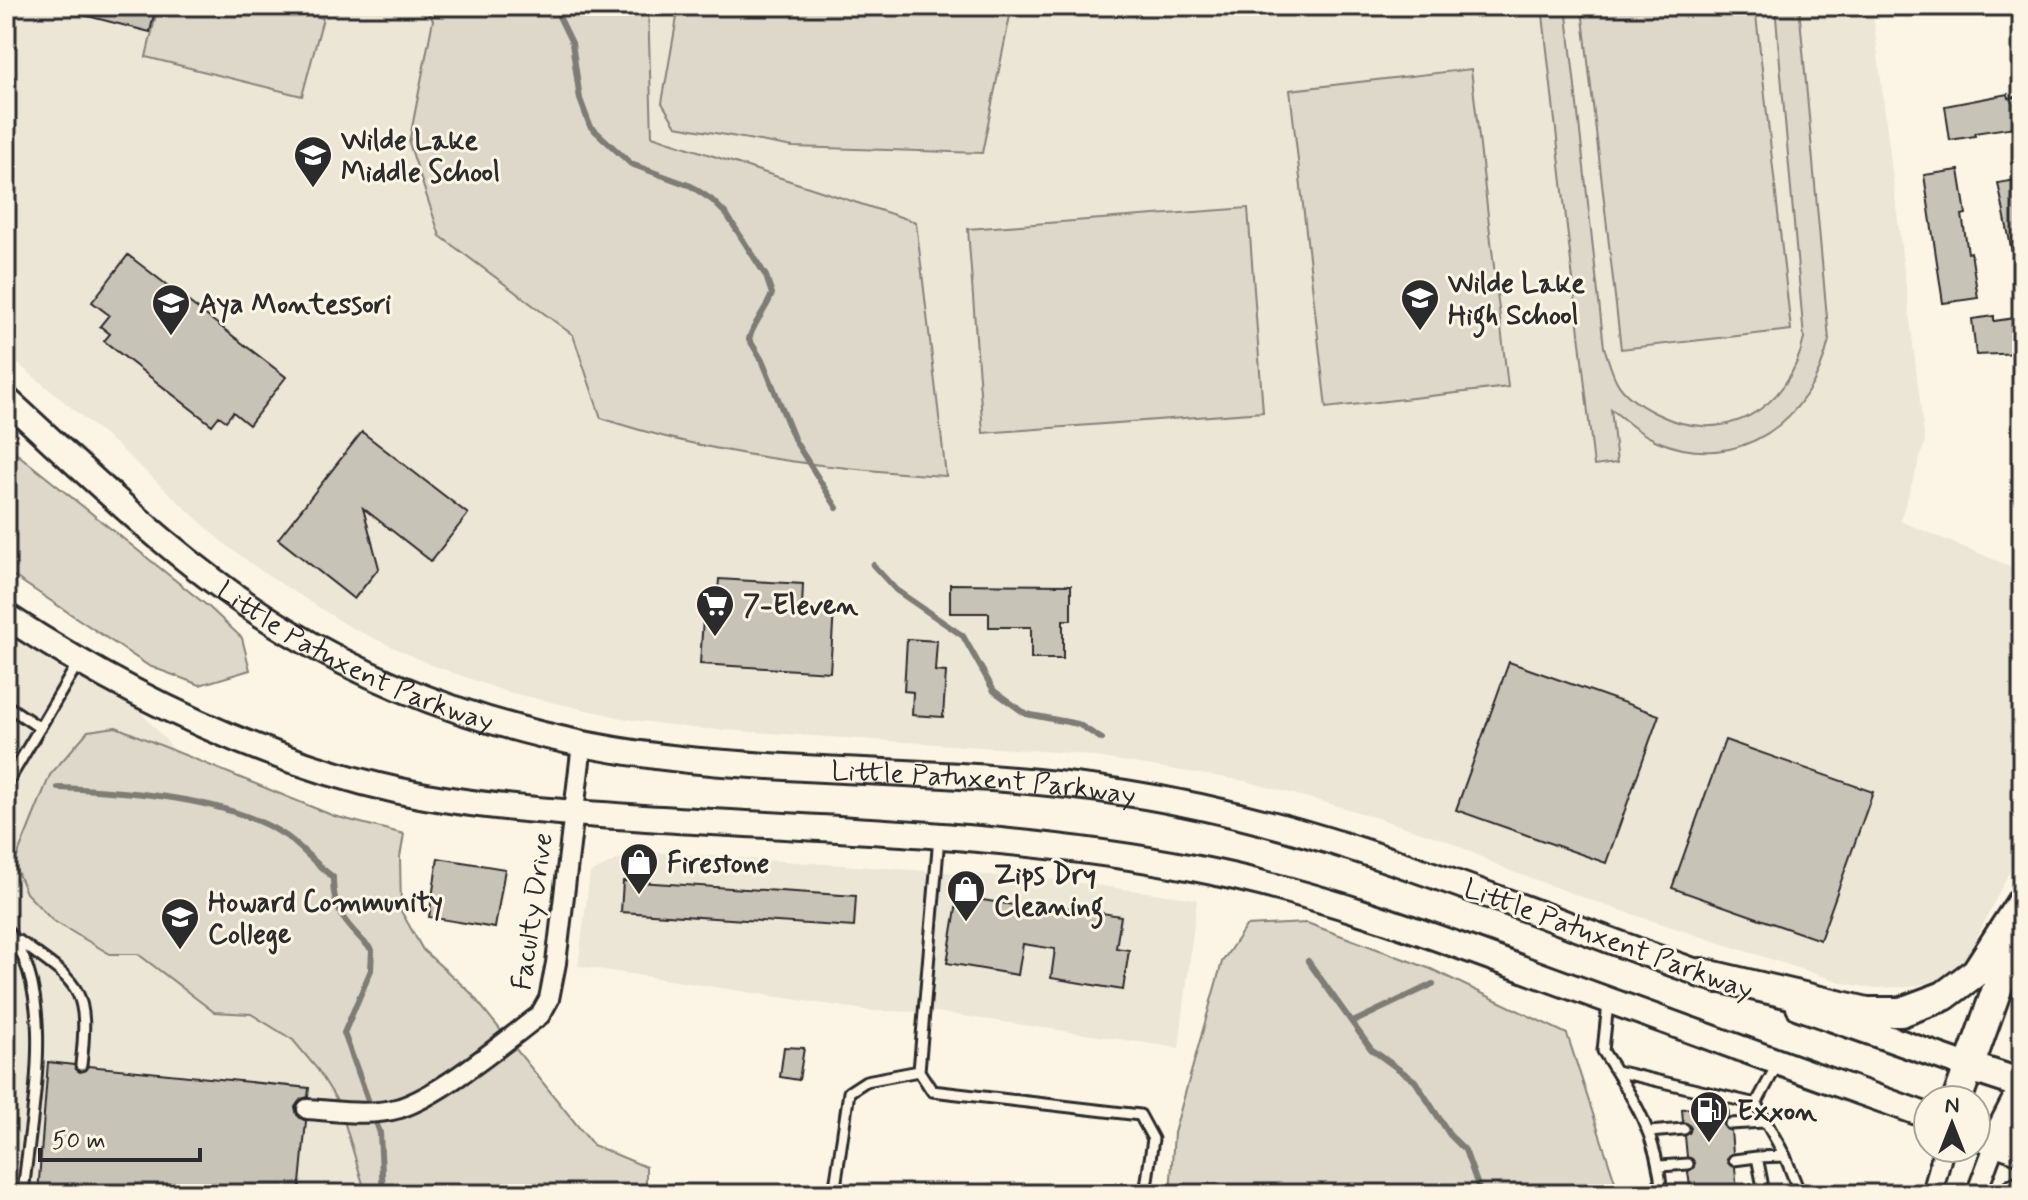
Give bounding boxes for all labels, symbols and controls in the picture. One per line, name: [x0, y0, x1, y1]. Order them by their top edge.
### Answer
place label: Wilde Lake Middle School: [341, 123, 500, 192]
school or university icon: Wilde Lake Middle School: [292, 134, 334, 189]
place label: Wilde Lake High School: [1448, 266, 1585, 338]
school or university icon: Wilde Lake High School: [1399, 277, 1441, 332]
school or university icon: Aya Montessori: [150, 282, 192, 337]
place label: Aya Montessori: [199, 287, 391, 324]
street label: Little Patuxent Parkway: [209, 573, 498, 742]
supermarket icon: 7-Eleven: [694, 583, 736, 638]
place label: 7-Eleven: [743, 588, 859, 625]
street label: Little Patuxent Parkway: [830, 754, 1138, 815]
street label: Faculty Drive: [504, 830, 563, 992]
shop icon: Firestone: [618, 841, 660, 896]
place label: Firestone: [667, 846, 769, 883]
place label: Zips Dry Cleaning: [994, 857, 1104, 929]
shop icon: Zips Dry Cleaning: [945, 868, 987, 923]
street label: Little Patuxent Parkway: [1458, 871, 1758, 1010]
place label: Howard Community College: [208, 885, 443, 955]
school or university icon: Howard Community College: [159, 896, 201, 951]
north arrow: [1912, 1084, 1992, 1164]
fuel station icon: Exxon: [1688, 1089, 1730, 1144]
text: N: [1945, 1092, 1959, 1120]
place label: Exxon: [1737, 1094, 1818, 1131]
scale bar: [40, 1112, 200, 1162]
text: 50 m: [52, 1126, 106, 1157]

